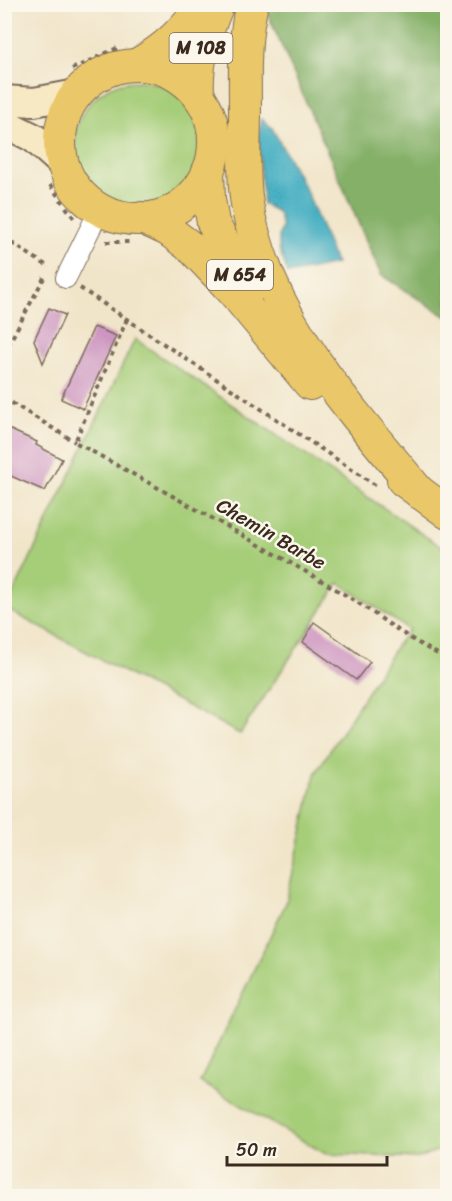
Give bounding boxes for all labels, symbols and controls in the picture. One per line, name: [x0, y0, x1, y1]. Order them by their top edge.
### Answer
road number: M 108: [170, 33, 232, 63]
road number: M 654: [207, 260, 273, 290]
street label: Chemin Barbe: [209, 488, 333, 580]
scale bar: [227, 1129, 388, 1167]
text: 50 m: [236, 1134, 277, 1166]

